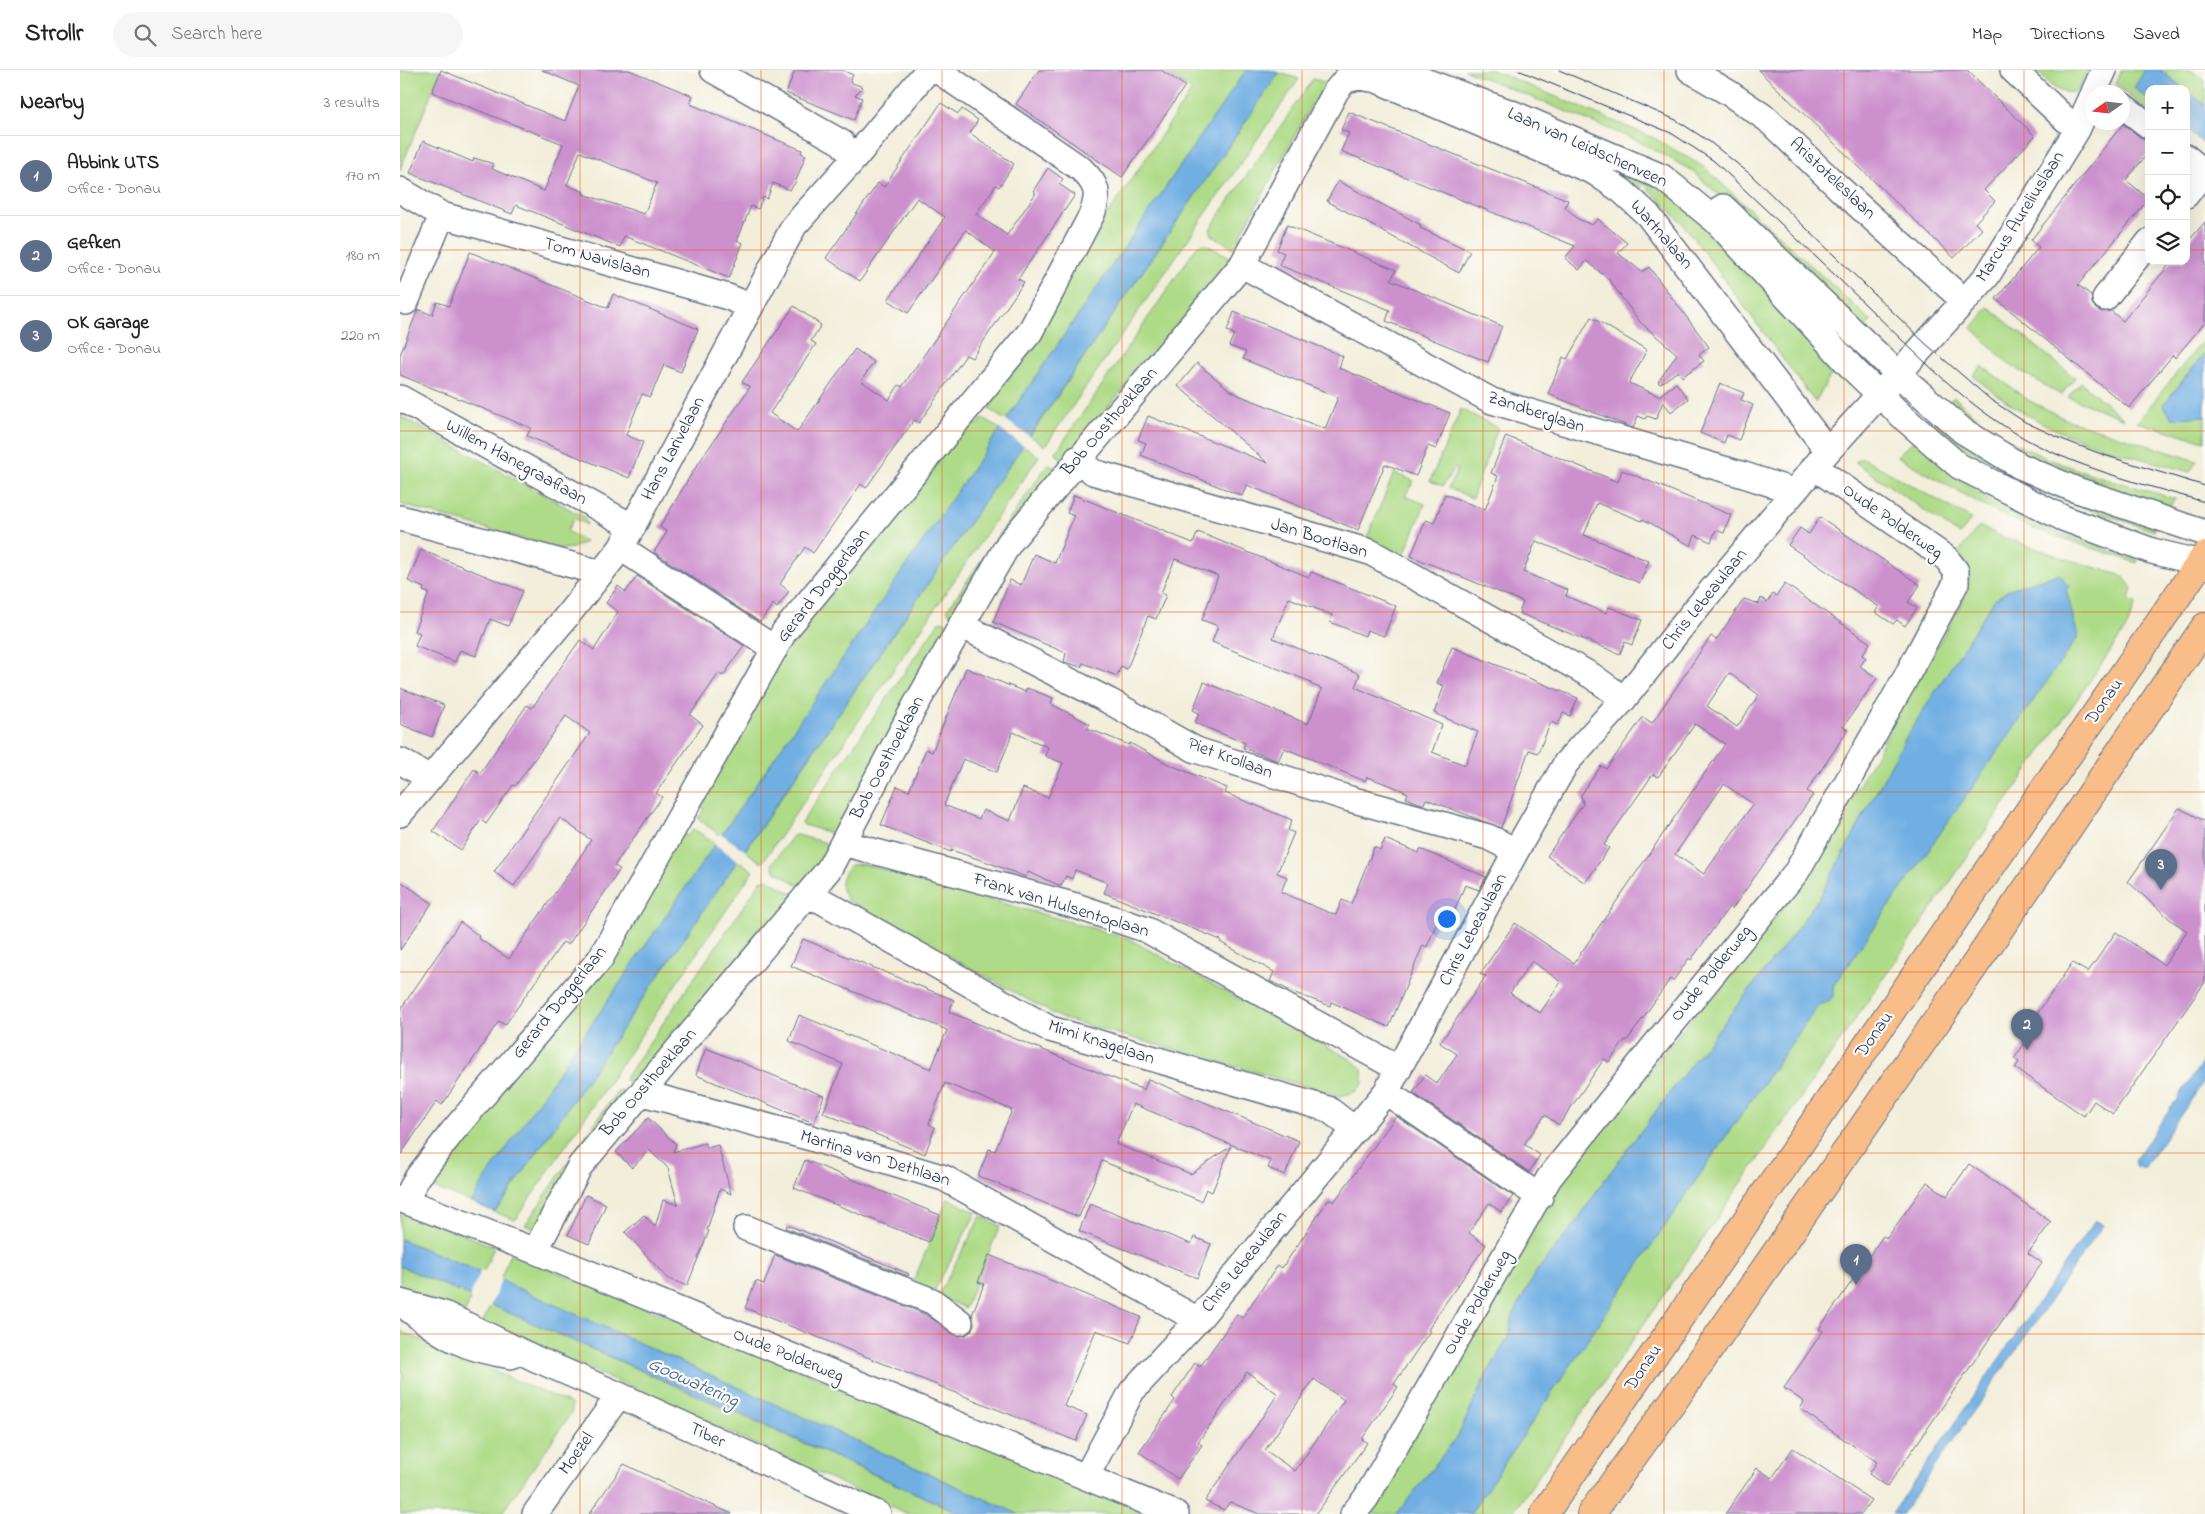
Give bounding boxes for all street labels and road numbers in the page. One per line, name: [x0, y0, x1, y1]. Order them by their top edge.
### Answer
street label: Laan van Leidschenveen: [1503, 101, 1671, 195]
street label: Aristoteleslaan: [1783, 132, 1881, 226]
street label: Marcus Aureliuslaan: [1970, 146, 2072, 288]
street label: Wartnalaan: [1623, 194, 1699, 276]
street label: Tom Navislaan: [541, 231, 654, 287]
street label: Bob Oosthoeklaan: [1055, 362, 1165, 483]
street label: Zandberglaan: [1484, 385, 1588, 442]
street label: Hans Larivelaan: [636, 392, 712, 506]
street label: Willem Hanegraaflaan: [440, 413, 592, 514]
street label: Oude Polderweg: [1836, 478, 1948, 567]
street label: Jan Bootlaan: [1267, 512, 1371, 566]
street label: Gerard Doggerlaan: [771, 523, 878, 649]
street label: Chris Lebeaulaan: [1656, 543, 1754, 657]
street label: Donau: [2079, 673, 2130, 731]
street label: Bob Oosthoeklaan: [844, 692, 932, 825]
street label: Piet Krollaan: [1184, 732, 1276, 786]
street label: Frank van Hulsentoplaan: [969, 867, 1152, 945]
street label: Chris Lebeaulaan: [1433, 869, 1515, 991]
street label: Oude Polderweg: [1665, 920, 1760, 1029]
street label: Gerard Doggerlaan: [506, 941, 615, 1066]
street label: Donau: [1849, 1006, 1900, 1064]
street label: Mimi Knagelaan: [1044, 1014, 1158, 1073]
street label: Bob Oosthoeklaan: [594, 1023, 704, 1144]
street label: Martina van Dethlaan: [797, 1124, 953, 1194]
street label: Chris Lebeaulaan: [1196, 1205, 1294, 1319]
street label: Oude Polderweg: [1437, 1246, 1520, 1361]
street label: Oude Polderweg: [728, 1322, 847, 1391]
street label: Donau: [1618, 1339, 1669, 1397]
street label: Tiber: [685, 1416, 730, 1456]
street label: Moezel: [553, 1427, 601, 1481]

